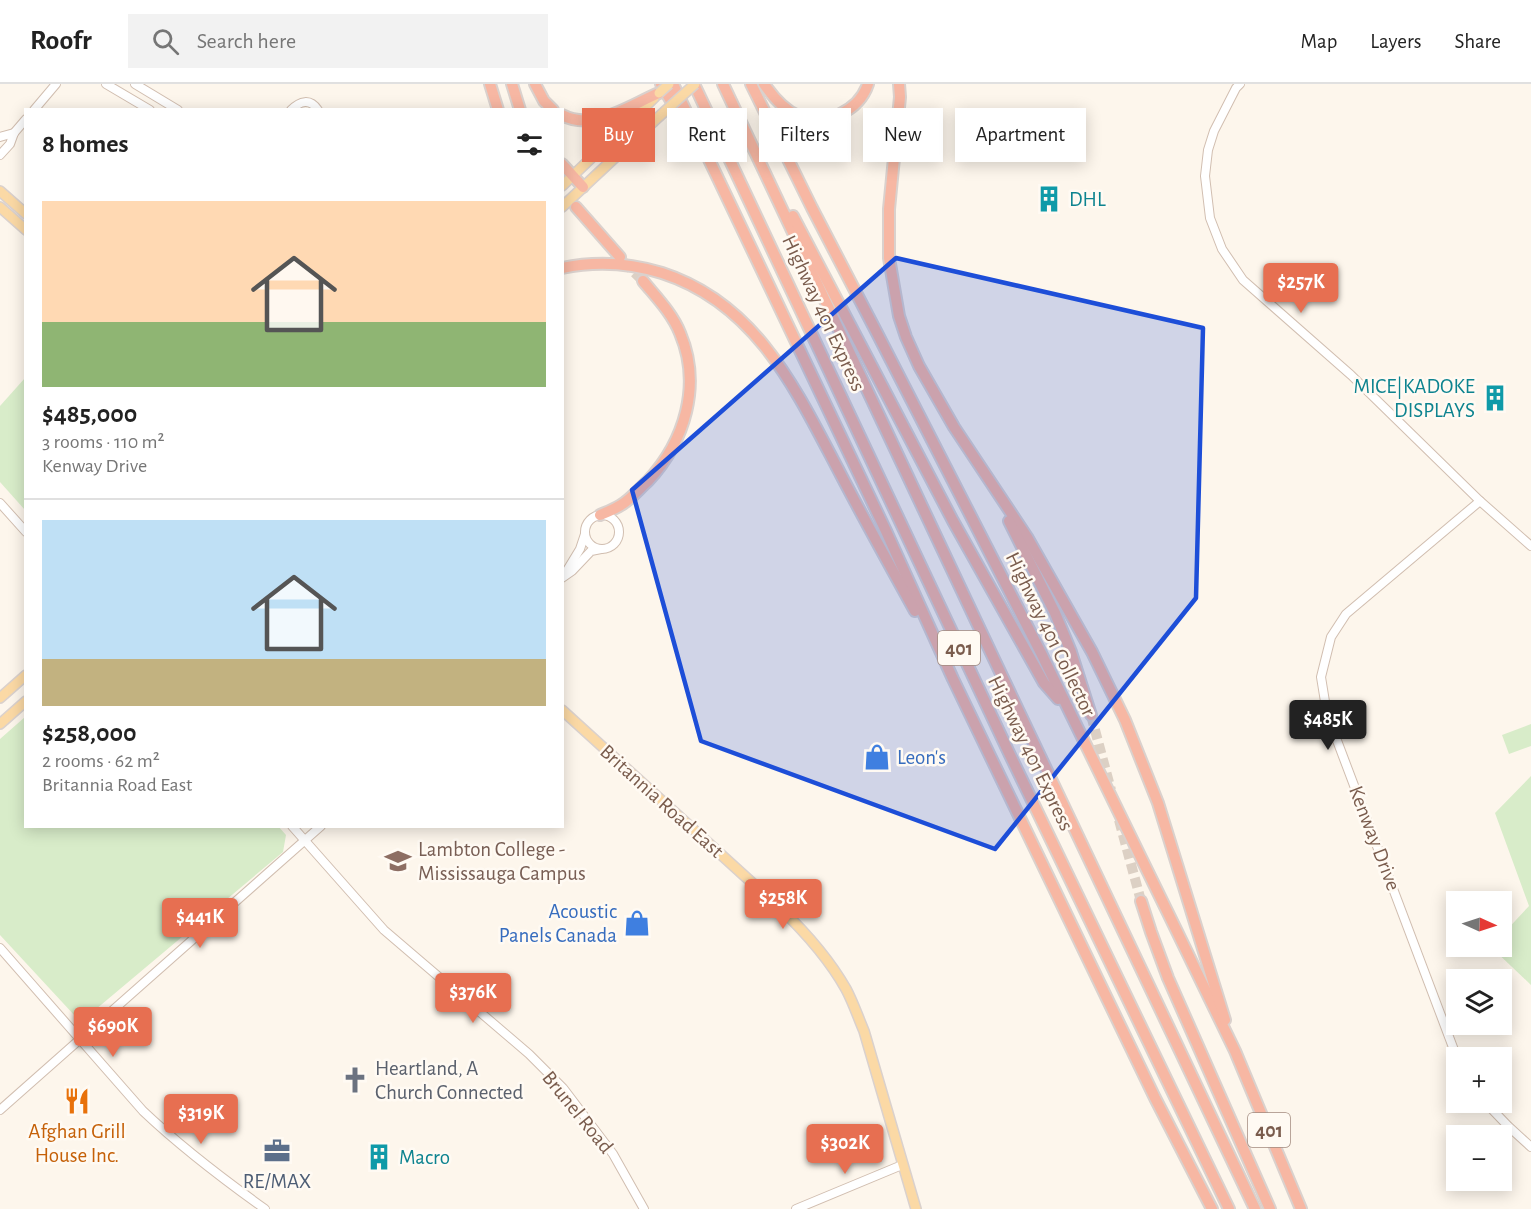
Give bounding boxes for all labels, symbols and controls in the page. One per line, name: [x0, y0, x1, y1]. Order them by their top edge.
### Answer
search box: [128, 14, 548, 68]
icon: search: [149, 25, 182, 58]
text: Roofr: [30, 27, 92, 55]
text: Search here: [197, 30, 296, 52]
text: Map: [1301, 31, 1337, 52]
text: Layers: [1370, 31, 1421, 52]
text: Share: [1454, 31, 1501, 52]
chip: Buy: [582, 108, 655, 162]
chip: Rent: [667, 108, 747, 162]
chip: Filters: [759, 108, 851, 162]
chip: New: [863, 108, 943, 162]
chip: Apartment: [955, 108, 1086, 162]
icon: filters: [513, 128, 546, 161]
text: 8 homes: [42, 131, 129, 157]
building icon: DHL: [1034, 184, 1064, 214]
place label: DHL: [1069, 189, 1106, 210]
street label: Highway 401 Express: [778, 232, 869, 394]
icon: home: [240, 240, 348, 348]
pin: $257K: [1259, 263, 1343, 314]
text: $257K: [1277, 272, 1325, 292]
place label: MICE|KADOKE DISPLAYS: [1353, 376, 1475, 421]
building icon: MICE|KADOKE DISPLAYS: [1480, 383, 1510, 413]
text: $485,000: [42, 401, 137, 427]
text: 3 rooms · 110 m²: [42, 432, 165, 452]
text: Kenway Drive: [42, 456, 147, 476]
street label: Highway 401 Collector: [1002, 549, 1100, 720]
icon: home: [240, 559, 348, 667]
road number: 401: [938, 631, 980, 665]
street label: Highway 401 Express: [984, 672, 1077, 834]
pin: $485K: [1286, 700, 1370, 751]
text: $485K: [1303, 709, 1353, 729]
text: $258,000: [42, 720, 137, 746]
street label: Britannia Road East: [596, 741, 728, 862]
shop icon: Leon's: [862, 742, 892, 772]
place label: Leon's: [897, 747, 946, 768]
text: 2 rooms · 62 m²: [42, 751, 160, 771]
text: Britannia Road East: [42, 775, 192, 795]
street label: Kenway Drive: [1345, 783, 1404, 894]
place label: Lambton College - Mississauga Campus: [418, 839, 586, 884]
school or university icon: Lambton College - Mississauga Campus: [383, 846, 413, 876]
pin: $258K: [741, 879, 825, 930]
text: $258K: [759, 888, 807, 908]
north arrow: [1446, 891, 1512, 957]
map controls: [1446, 891, 1512, 1191]
pin: $441K: [158, 898, 242, 949]
place label: Acoustic Panels Canada: [499, 901, 617, 946]
text: $441K: [176, 907, 224, 927]
shop icon: Acoustic Panels Canada: [622, 908, 652, 938]
button: layers: [1446, 969, 1512, 1035]
pin: $376K: [431, 973, 515, 1024]
text: $376K: [449, 982, 497, 1002]
pin: $690K: [71, 1007, 155, 1058]
text: $690K: [88, 1016, 138, 1036]
button: +: [1446, 1047, 1512, 1113]
place label: Heartland, A Church Connected: [375, 1058, 523, 1103]
church icon: Heartland, A Church Connected: [340, 1065, 370, 1095]
street label: Brunel Road: [538, 1067, 617, 1158]
restaurant icon: Afghan Grill House Inc.: [62, 1086, 92, 1116]
pin: $319K: [159, 1094, 243, 1145]
text: $319K: [178, 1103, 224, 1123]
road number: 401: [1248, 1113, 1290, 1147]
place label: Afghan Grill House Inc.: [28, 1121, 126, 1166]
pin: $302K: [803, 1124, 887, 1175]
button: −: [1446, 1125, 1512, 1191]
text: $302K: [820, 1133, 870, 1153]
office icon: RE/MAX: [262, 1136, 292, 1166]
building icon: Macro: [364, 1142, 394, 1172]
place label: Macro: [399, 1147, 450, 1168]
place label: RE/MAX: [243, 1171, 311, 1192]

